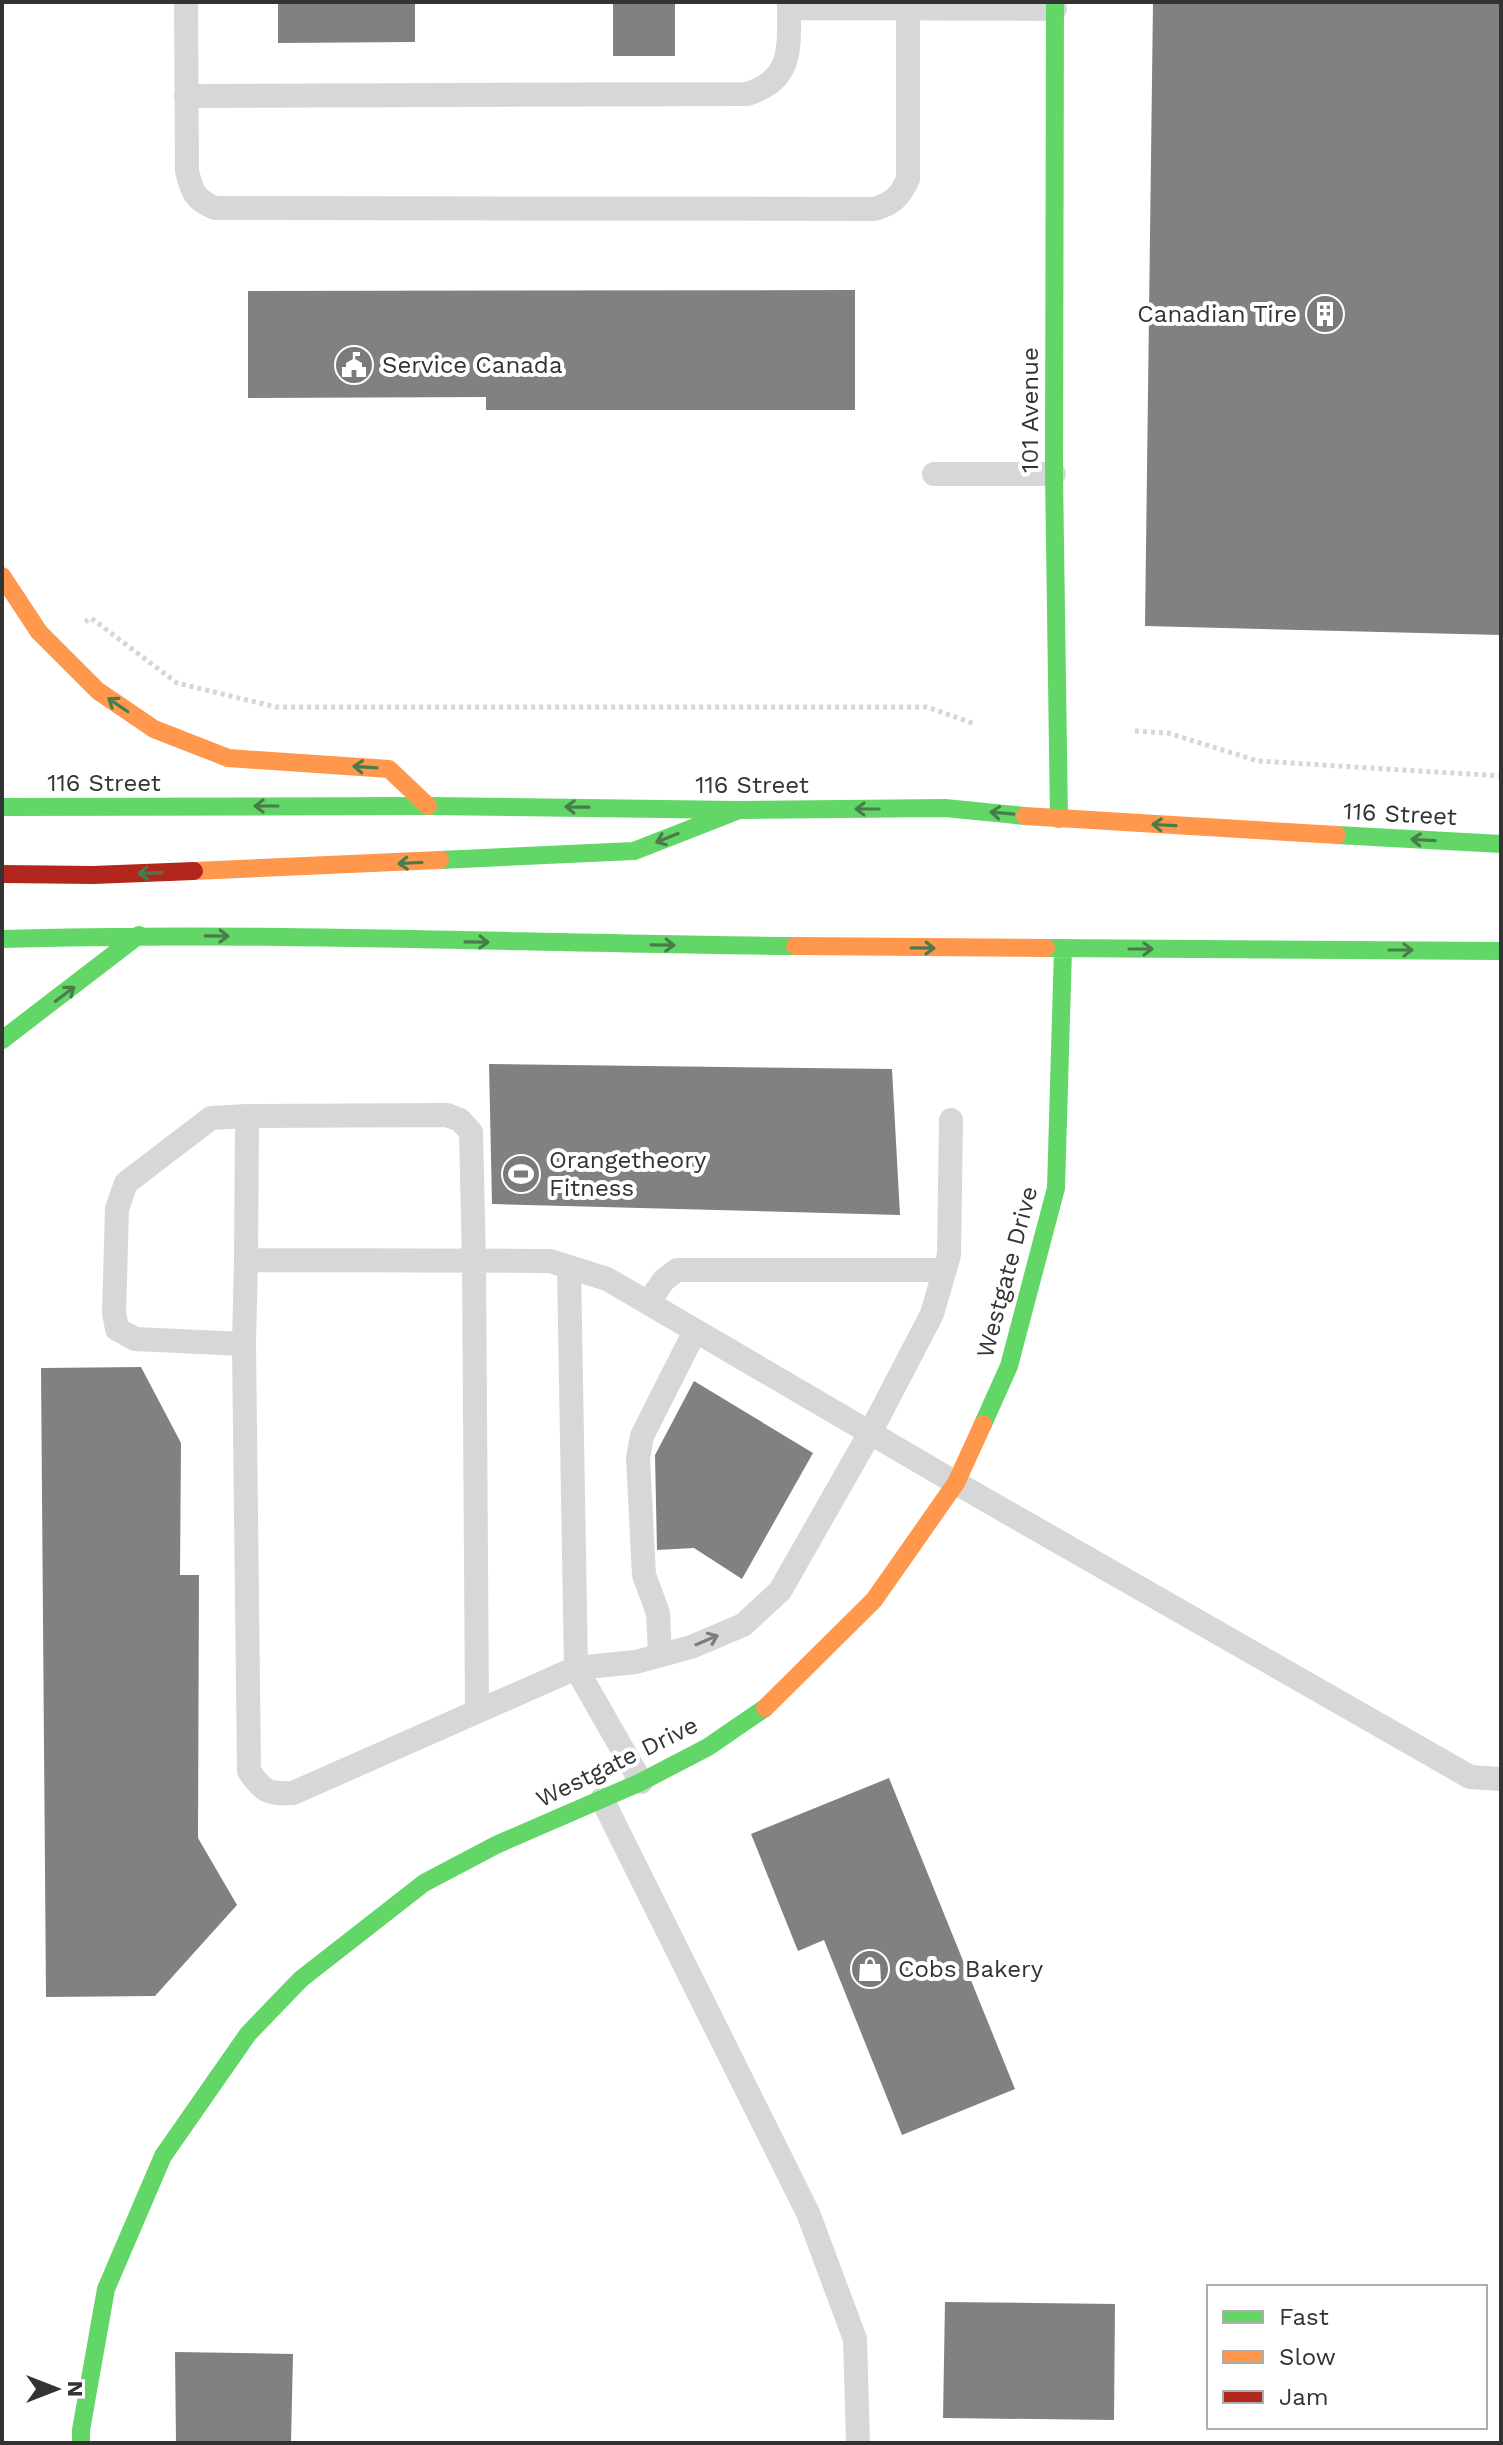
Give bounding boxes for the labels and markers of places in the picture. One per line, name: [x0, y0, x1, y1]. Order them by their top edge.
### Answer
building icon: Canadian Tire: [1304, 293, 1346, 335]
place label: Canadian Tire: [1137, 300, 1297, 328]
public building icon: Service Canada: [333, 344, 375, 386]
place label: Service Canada: [382, 351, 562, 379]
place label: Orangetheory Fitness: [549, 1146, 707, 1202]
sports icon: Orangetheory Fitness: [500, 1153, 542, 1195]
shop icon: Cobs Bakery: [849, 1948, 891, 1990]
place label: Cobs Bakery: [898, 1955, 1044, 1983]

